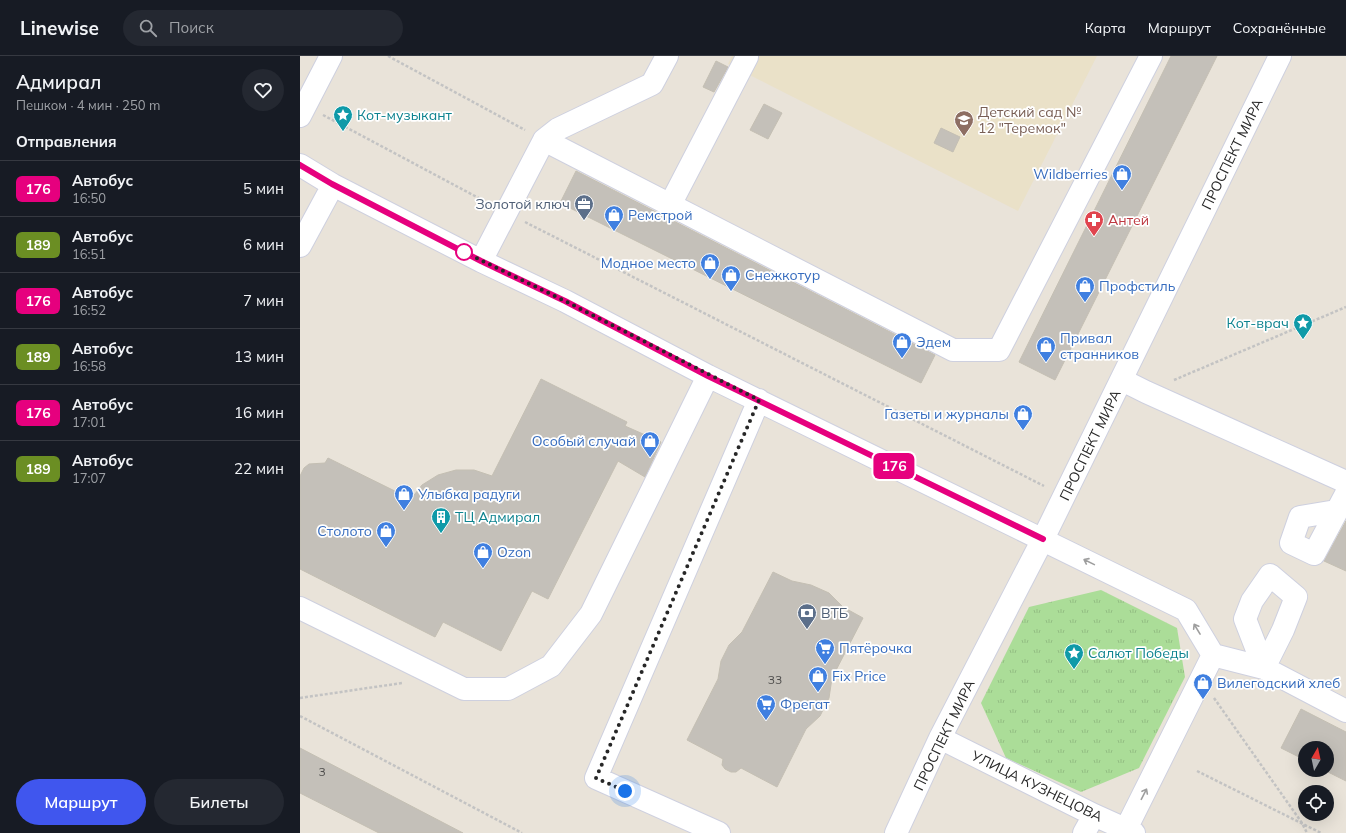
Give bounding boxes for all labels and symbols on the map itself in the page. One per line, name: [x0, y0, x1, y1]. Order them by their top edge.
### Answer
street label: ПРОСПЕКТ МИРА: [1197, 95, 1267, 212]
place label: Детский сад № 12 "Теремок": [978, 103, 1081, 137]
place icon: Кот-музыкант: [332, 104, 354, 132]
place label: Кот-музыкант: [357, 106, 453, 124]
school or university icon: Детский сад № 12 "Теремок": [953, 109, 975, 137]
shop icon: Wildberries: [1111, 163, 1133, 191]
place label: Wildberries: [1033, 165, 1108, 183]
office icon: Золотой ключ: [573, 193, 595, 221]
place label: Золотой ключ: [475, 195, 570, 213]
shop icon: Ремстрой: [603, 204, 625, 232]
place label: Ремстрой: [628, 206, 693, 224]
pharmacy icon: Антей: [1083, 209, 1105, 237]
place label: Антей: [1108, 211, 1149, 229]
unlabelled marker: [455, 243, 473, 261]
shop icon: Модное место: [699, 252, 721, 280]
place label: Модное место: [601, 254, 696, 272]
shop icon: Снежкотур: [720, 264, 742, 292]
place label: Снежкотур: [745, 266, 820, 284]
shop icon: Профстиль: [1074, 275, 1096, 303]
place label: Профстиль: [1099, 277, 1176, 295]
place icon: Кот-врач: [1292, 312, 1314, 340]
place label: Кот-врач: [1227, 314, 1289, 332]
place label: Привал странников: [1060, 329, 1139, 363]
shop icon: Эдем: [891, 331, 913, 359]
place label: Эдем: [916, 333, 951, 351]
shop icon: Привал странников: [1035, 335, 1057, 363]
street label: ПРОСПЕКТ МИРА: [1055, 386, 1125, 503]
shop icon: Газеты и журналы: [1012, 403, 1034, 431]
place label: Газеты и журналы: [884, 405, 1009, 423]
shop icon: Особый случай: [639, 430, 661, 458]
place label: Особый случай: [532, 432, 636, 450]
line badge: 176: [871, 453, 917, 479]
shop icon: Улыбка радуги: [393, 483, 415, 511]
place label: Улыбка радуги: [417, 485, 520, 503]
building icon: ТЦ Адмирал: [430, 506, 452, 534]
place label: ТЦ Адмирал: [455, 508, 540, 526]
shop icon: Столото: [375, 520, 397, 548]
place label: Столото: [317, 522, 372, 540]
shop icon: Ozon: [472, 541, 494, 569]
place label: Ozon: [497, 543, 531, 561]
one-way arrow: [1083, 558, 1095, 565]
bank icon: ВТБ: [796, 602, 818, 630]
place label: ВТБ: [821, 604, 848, 622]
one-way arrow: [1193, 623, 1201, 635]
supermarket icon: Пятёрочка: [814, 637, 836, 665]
place label: Пятёрочка: [839, 639, 912, 657]
place icon: Салют Победы: [1063, 642, 1085, 670]
place label: Салют Победы: [1088, 644, 1189, 662]
shop icon: Fix Price: [807, 665, 829, 693]
place label: Fix Price: [832, 667, 886, 685]
house number: 33: [768, 672, 782, 687]
shop icon: Вилегодский хлеб: [1192, 672, 1214, 700]
place label: Вилегодский хлеб: [1217, 674, 1340, 692]
street label: ПРОСПЕКТ МИРА: [909, 676, 979, 793]
supermarket icon: Фрегат: [755, 693, 777, 721]
place label: Фрегат: [780, 695, 830, 713]
north arrow: [1298, 741, 1334, 777]
street label: УЛИЦА КУЗНЕЦОВА: [967, 746, 1106, 826]
house number: 3: [318, 764, 326, 779]
your location: [615, 781, 635, 801]
one-way arrow: [1141, 789, 1148, 801]

